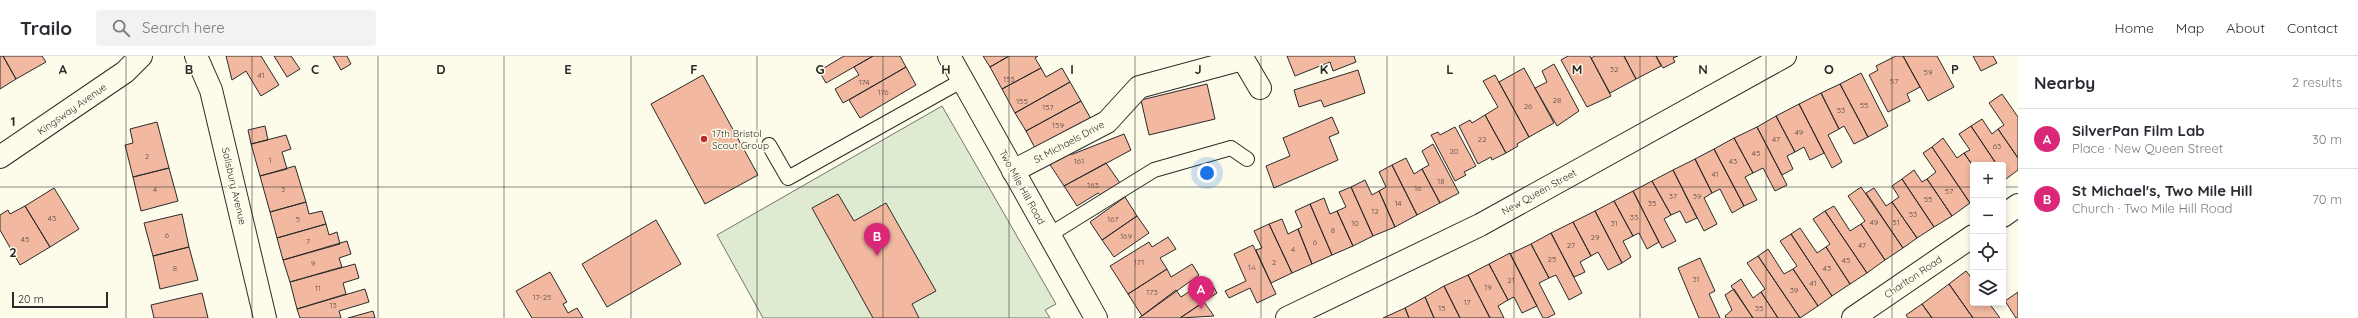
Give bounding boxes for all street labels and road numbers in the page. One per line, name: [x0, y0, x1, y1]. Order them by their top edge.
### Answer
street label: Kingsway Avenue: [35, 80, 109, 138]
street label: St Michaels Drive: [1031, 118, 1107, 166]
street label: Salisbury Avenue: [219, 146, 249, 226]
street label: Two Mile Hill Road: [996, 147, 1048, 227]
street label: New Queen Street: [1499, 166, 1579, 218]
street label: Charlton Road: [1882, 253, 1944, 301]

